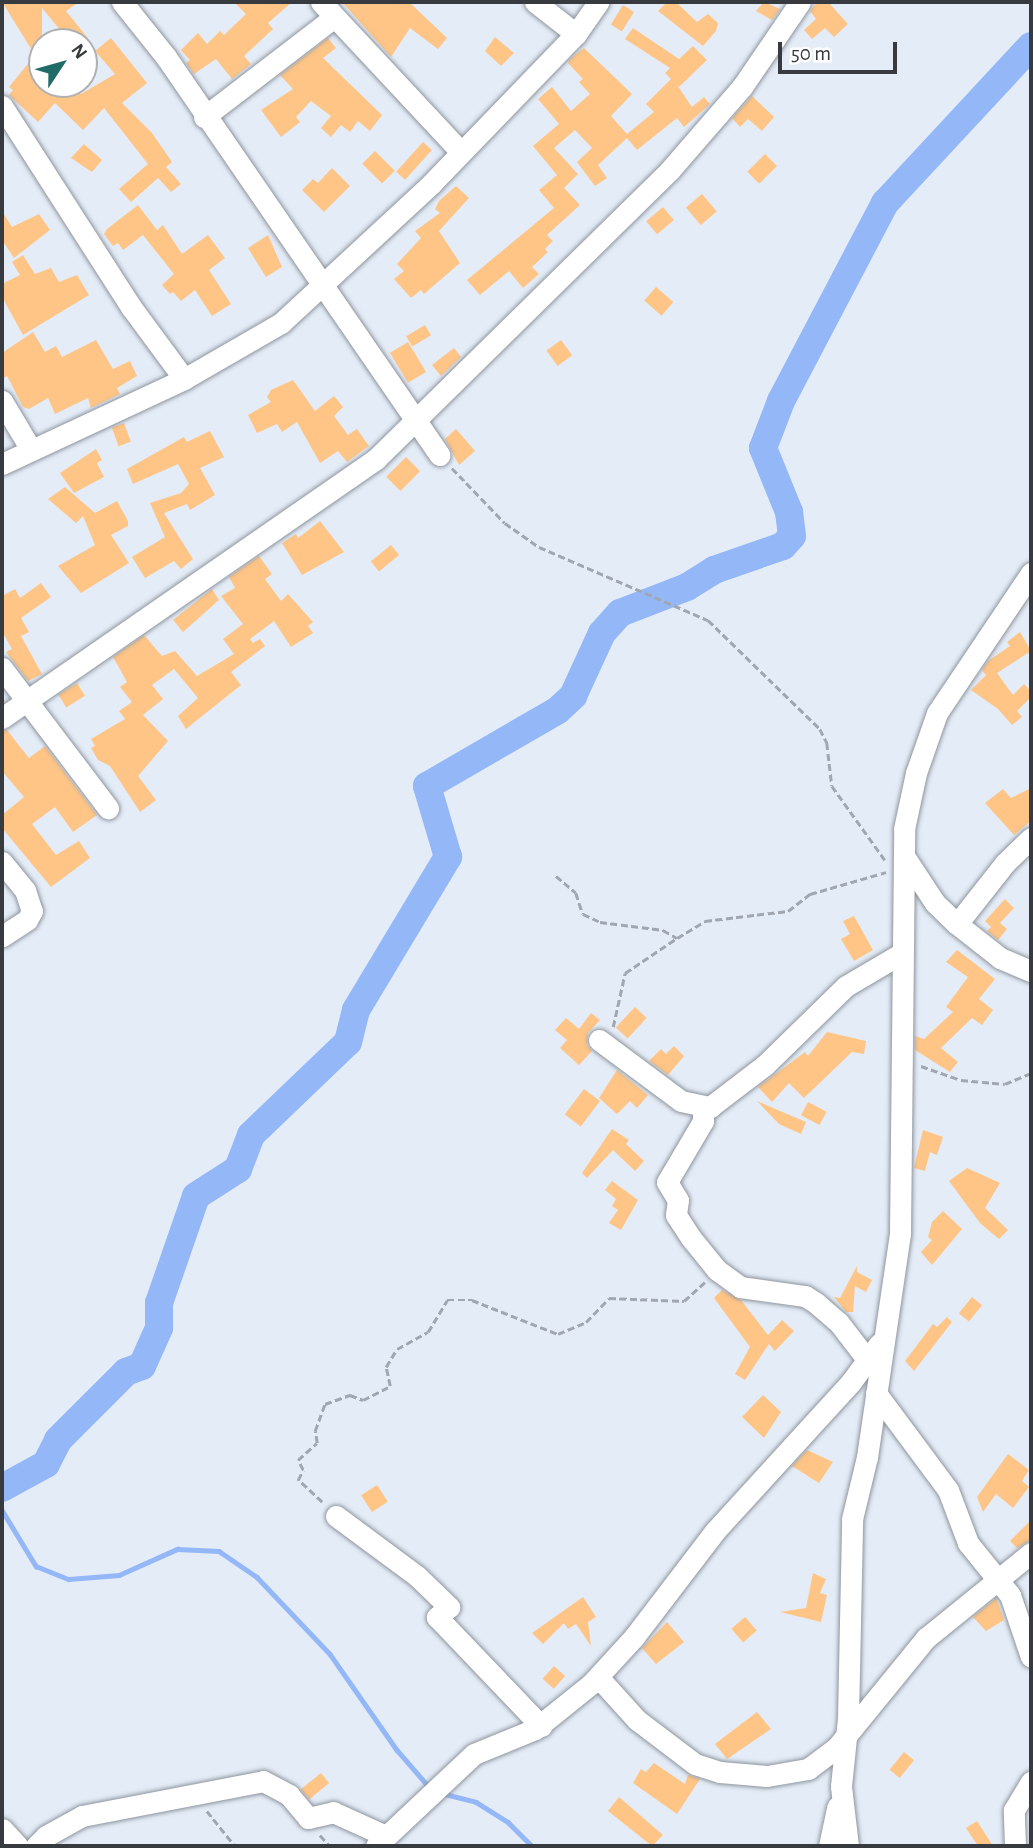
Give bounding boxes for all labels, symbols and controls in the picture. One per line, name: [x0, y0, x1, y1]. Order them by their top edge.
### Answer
north arrow: [28, 28, 98, 98]
scale bar: [781, 28, 900, 72]
text: N: [67, 41, 90, 62]
text: 50 m: [791, 43, 831, 64]

